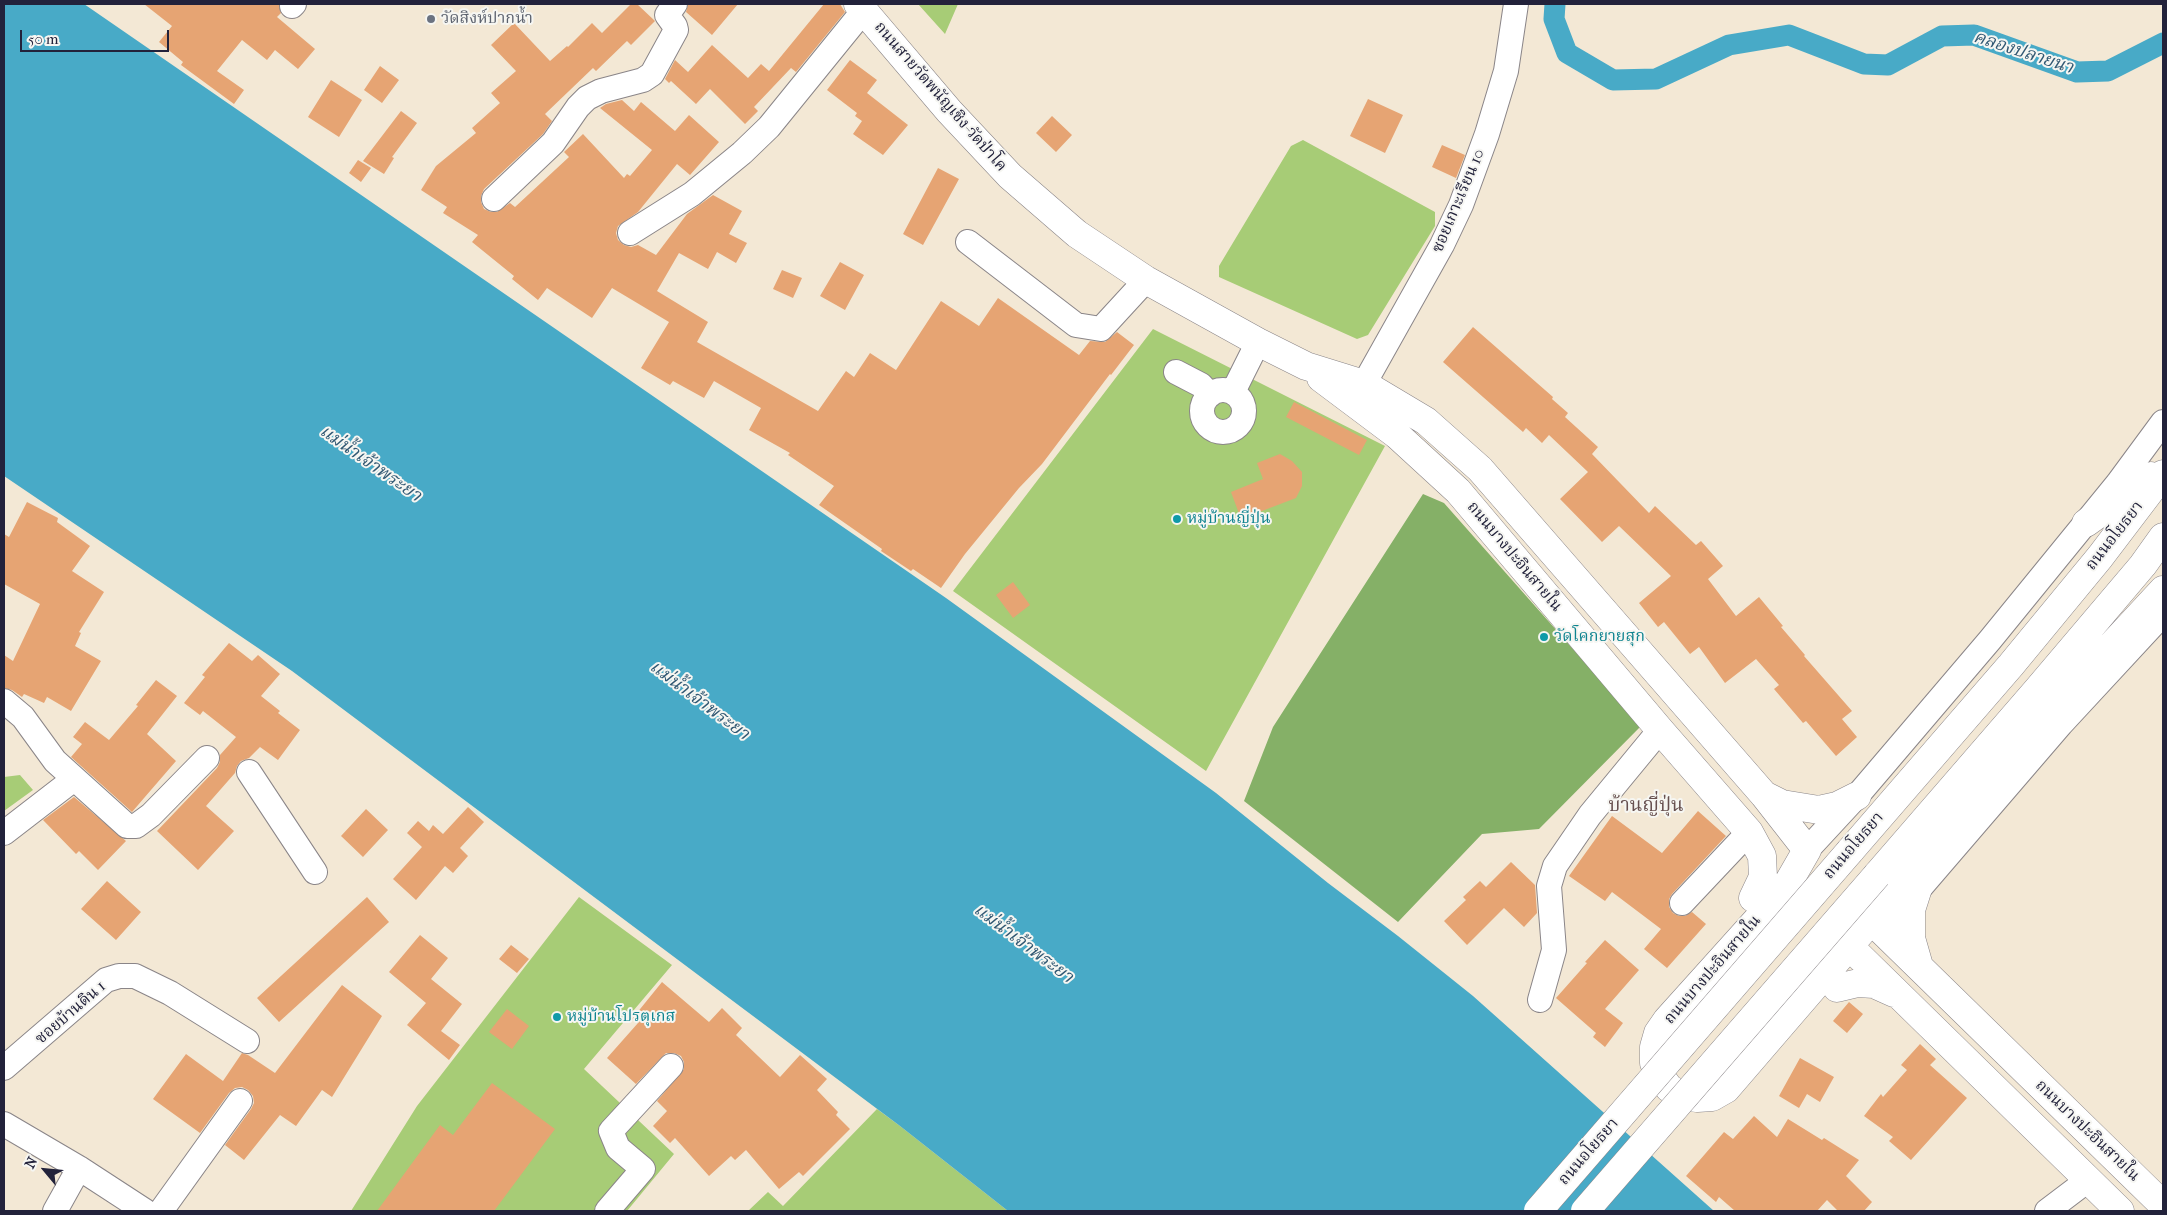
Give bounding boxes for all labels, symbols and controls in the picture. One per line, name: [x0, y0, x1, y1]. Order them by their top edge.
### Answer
place label: วัดสิงห์ปากน้ำ: [441, 9, 533, 29]
marker: วัดสิงห์ปากน้ำ: [425, 13, 437, 25]
street label: ถนนสายวัดพนัญเชิง-วัดป่าโค: [870, 18, 1010, 176]
scale bar: [22, 20, 171, 52]
water label: คลองปลายนา: [1970, 27, 2076, 79]
text: 50 m: [28, 30, 58, 48]
street label: ซอยเกาะเรียน 10: [1429, 146, 1489, 256]
water label: แม่น้ำเจ้าพระยา: [315, 421, 425, 507]
street label: ถนนบางปะอินสายใน: [1462, 498, 1566, 616]
street label: ถนนอโยธยา: [2082, 498, 2148, 574]
place label: หมู่บ้านญี่ปุ่น: [1187, 509, 1271, 529]
marker: หมู่บ้านญี่ปุ่น: [1171, 513, 1183, 525]
place label: วัดโคกยายสุก: [1554, 627, 1645, 647]
marker: วัดโคกยายสุก: [1538, 631, 1550, 643]
water label: แม่น้ำเจ้าพระยา: [645, 657, 753, 745]
district label: บ้านญี่ปุ่น: [1609, 795, 1683, 817]
street label: ถนนอโยธยา: [1820, 809, 1888, 883]
water label: แม่น้ำเจ้าพระยา: [969, 900, 1077, 988]
street label: ถนนบางปะอินสายใน: [1660, 912, 1766, 1028]
street label: ซอยบ้านดิน 1: [32, 977, 110, 1049]
place label: หมู่บ้านโปรตุเกส: [567, 1007, 675, 1027]
marker: หมู่บ้านโปรตุเกส: [551, 1011, 563, 1023]
street label: ถนนบางปะอินสายใน: [2031, 1076, 2143, 1186]
street label: ถนนอโยธยา: [1555, 1115, 1623, 1189]
north arrow: [20, 1145, 70, 1195]
text: N: [21, 1154, 41, 1171]

